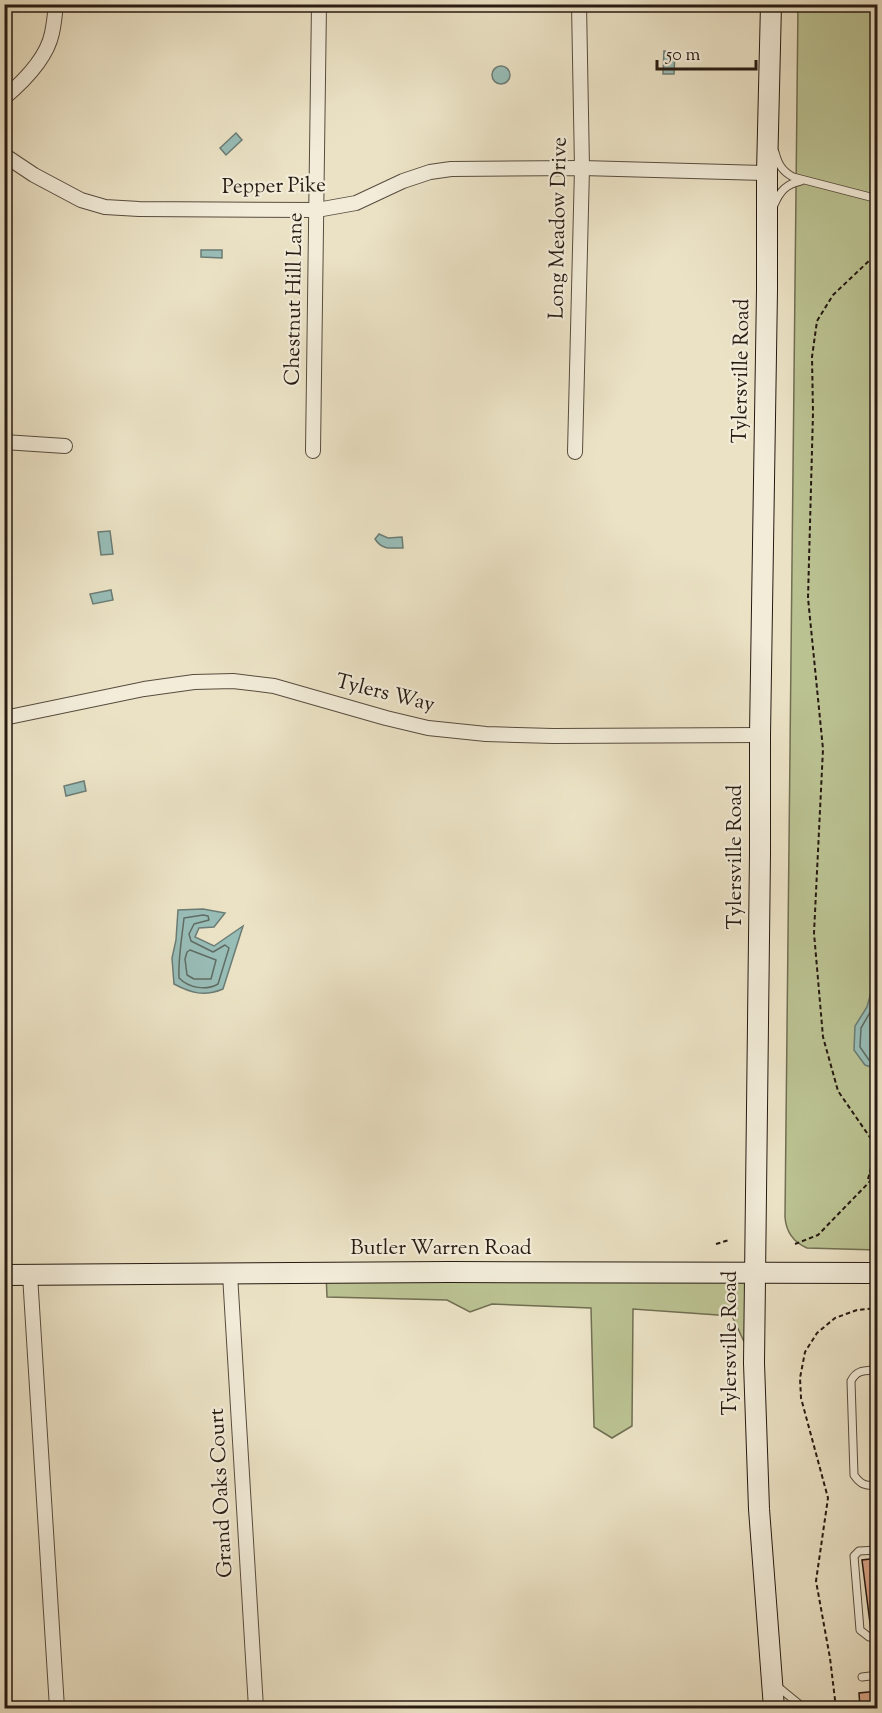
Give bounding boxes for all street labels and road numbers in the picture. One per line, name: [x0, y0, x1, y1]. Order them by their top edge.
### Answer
street label: Long Meadow Drive: [542, 137, 576, 319]
street label: Pepper Pike: [222, 171, 326, 203]
street label: Chestnut Hill Lane: [278, 212, 312, 386]
street label: Tylersville Road: [726, 298, 758, 444]
street label: Tylers Way: [332, 667, 438, 721]
street label: Tylersville Road: [721, 784, 751, 929]
street label: Butler Warren Road: [350, 1234, 532, 1264]
street label: Tylersville Road: [716, 1270, 746, 1415]
street label: Grand Oaks Court: [203, 1407, 241, 1579]

